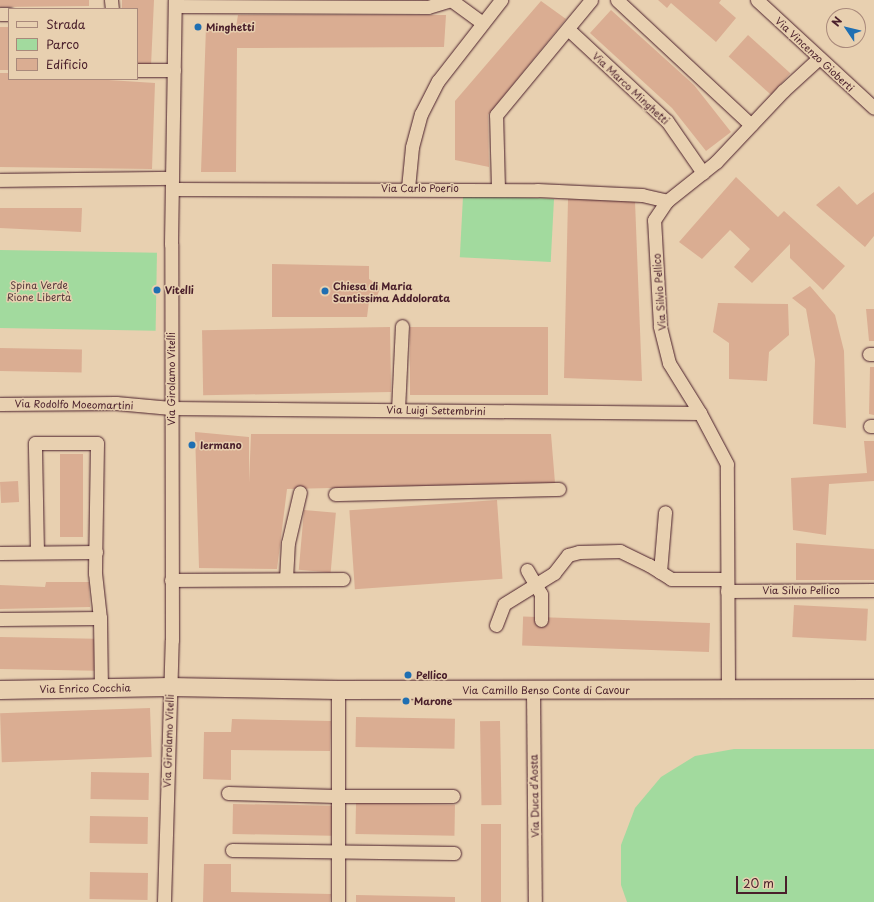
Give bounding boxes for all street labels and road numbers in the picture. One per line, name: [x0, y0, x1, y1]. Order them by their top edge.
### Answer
street label: Via Vincenzo Gioberti: [773, 15, 857, 93]
street label: Via Marco Minghetti: [590, 50, 672, 126]
street label: Via Carlo Poerio: [381, 182, 459, 194]
street label: Via Silvio Pellico: [650, 253, 668, 331]
street label: Via Girolamo Vitelli: [165, 332, 177, 426]
street label: Via Rodolfo Moeomartini: [14, 397, 134, 411]
street label: Via Luigi Settembrini: [386, 403, 486, 417]
street label: Via Silvio Pellico: [762, 584, 840, 596]
street label: Via Enrico Cocchia: [39, 681, 131, 695]
street label: Via Camillo Benso Conte di Cavour: [462, 684, 630, 696]
street label: Via Girolamo Vitelli: [160, 694, 176, 788]
street label: Via Duca d'Aosta: [527, 754, 541, 838]

